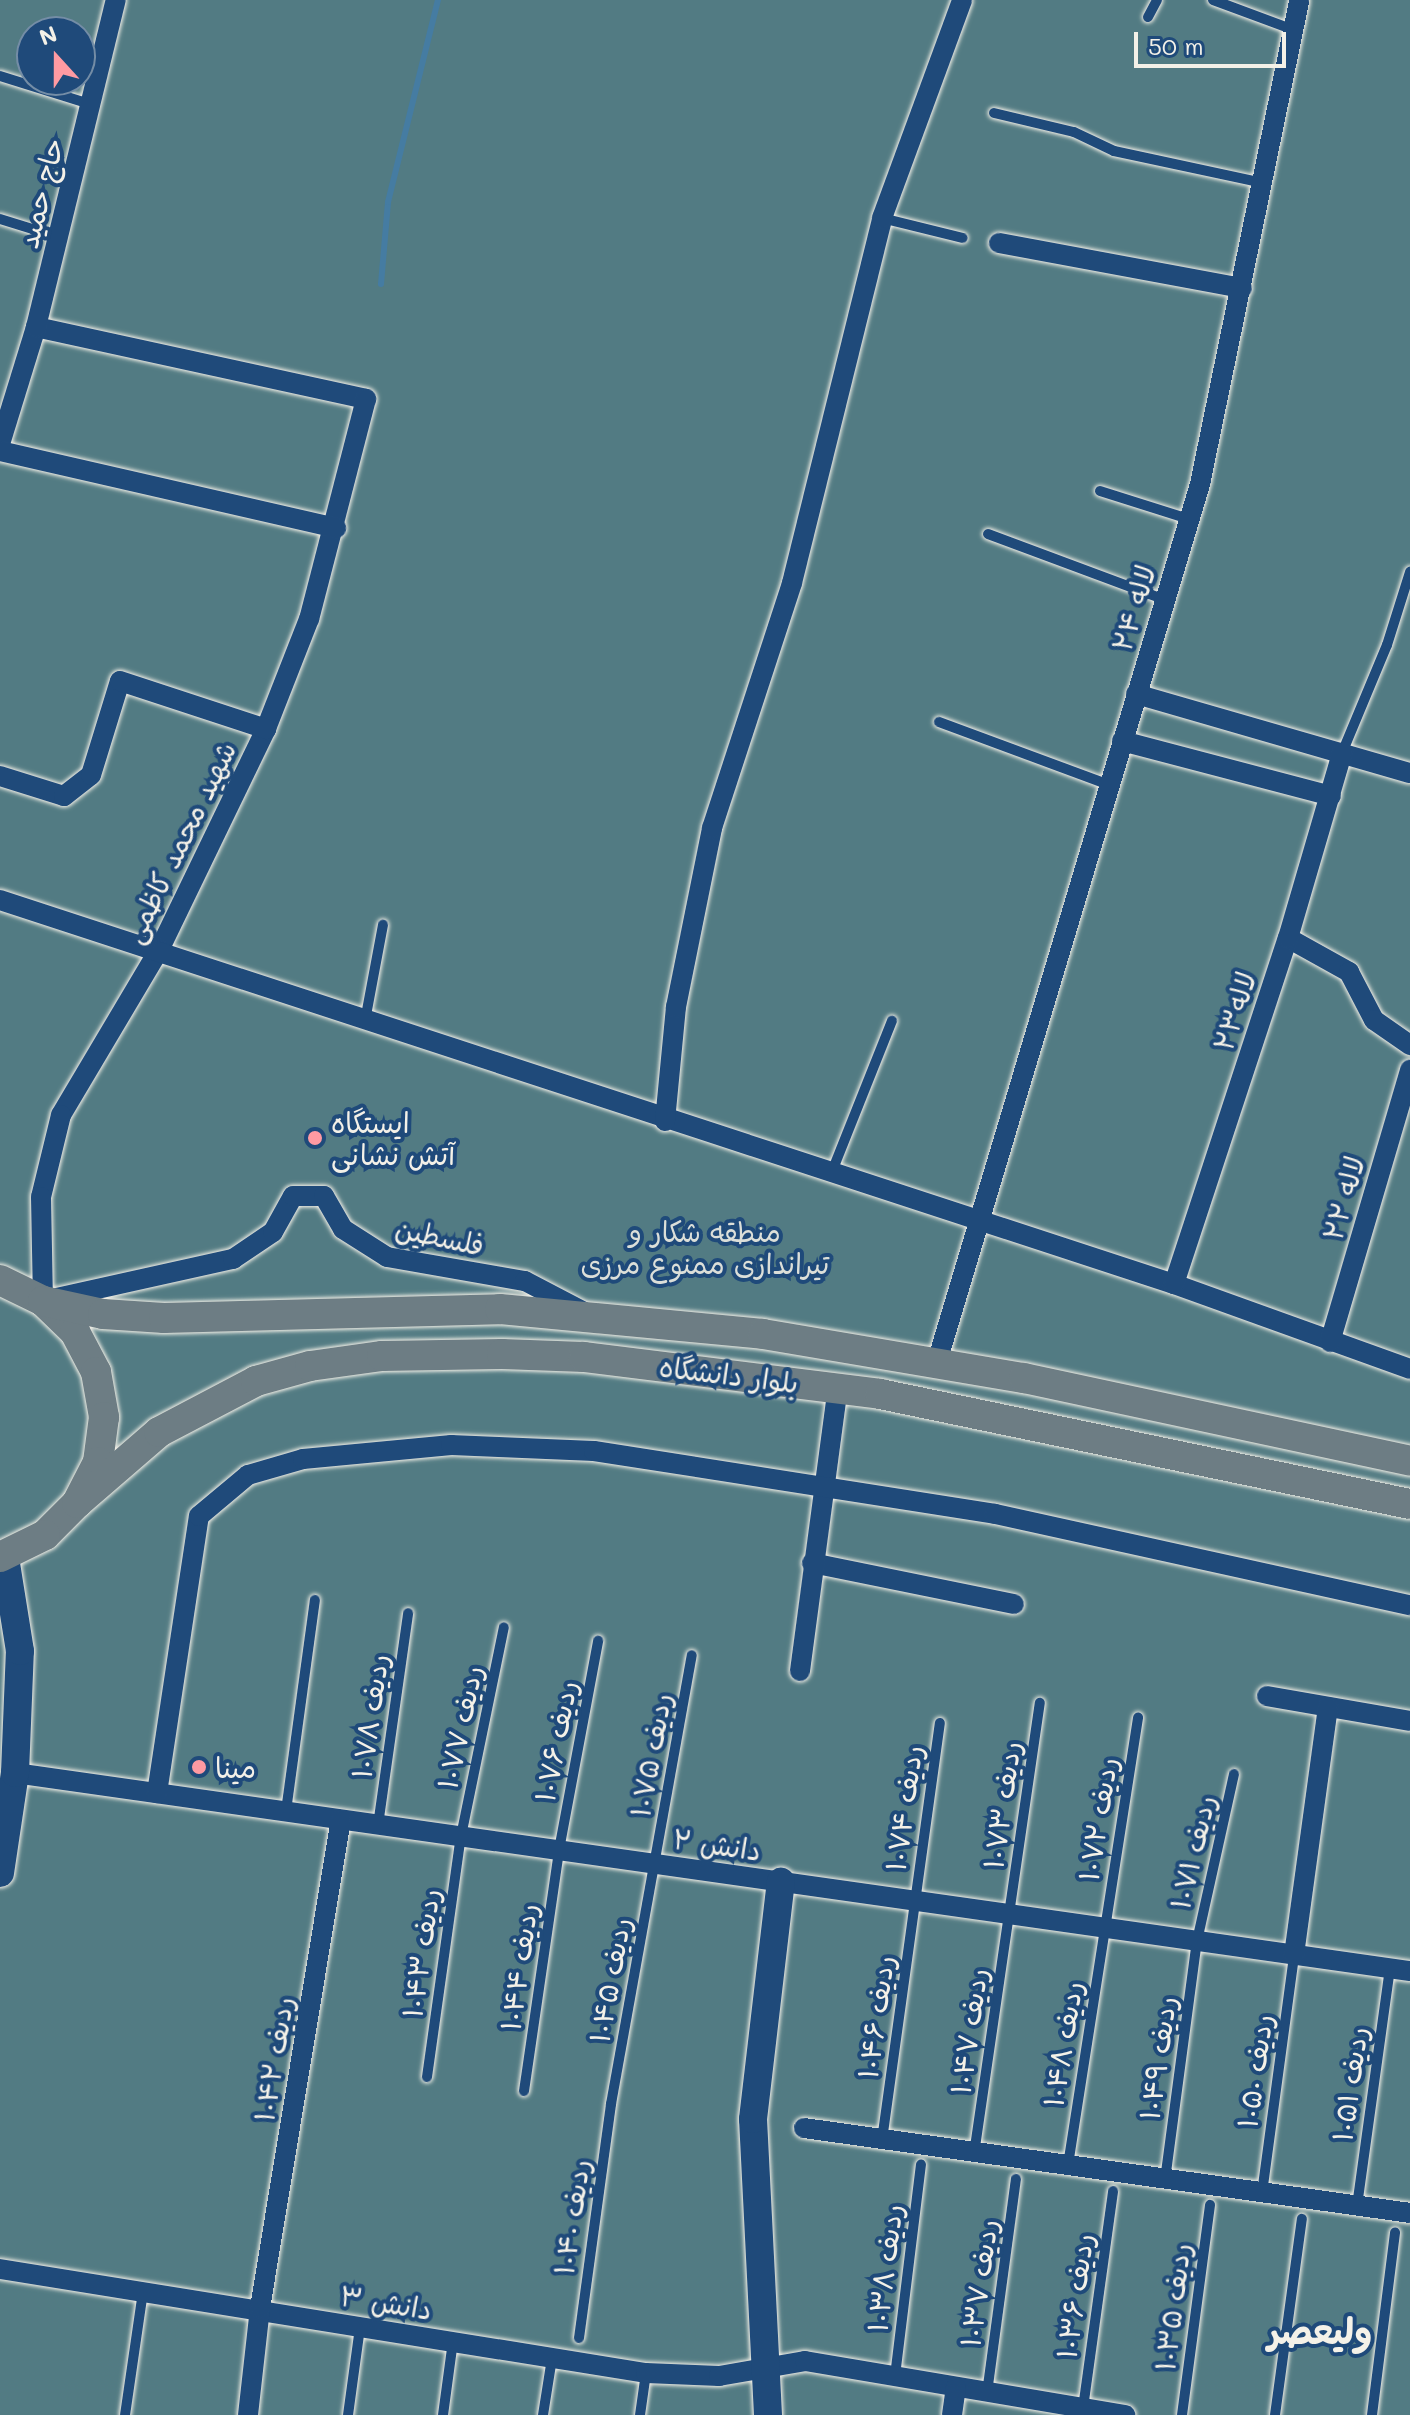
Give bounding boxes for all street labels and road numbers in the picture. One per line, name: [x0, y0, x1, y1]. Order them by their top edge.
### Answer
street label: حاج حمید: [10, 134, 70, 252]
street label: لاله ۲۴: [1104, 561, 1162, 655]
street label: شهید محمد کاظمی: [116, 736, 242, 948]
street label: لاله۲۳: [1205, 967, 1263, 1055]
street label: لاله ۲۲: [1315, 1152, 1371, 1244]
street label: فلسطین: [392, 1210, 488, 1262]
street label: بلوار دانشگاه: [657, 1349, 801, 1399]
street label: ردیف ۱۰۷۸: [344, 1651, 394, 1781]
street label: ردیف ۱۰۷۷: [429, 1662, 489, 1792]
street label: ردیف ۱۰۷۶: [527, 1677, 583, 1805]
street label: ردیف ۱۰۷۵: [623, 1690, 677, 1820]
street label: ردیف ۱۰۷۳: [975, 1739, 1027, 1871]
street label: ردیف ۱۰۷۴: [878, 1743, 928, 1873]
street label: ردیف ۱۰۷۲: [1071, 1755, 1123, 1883]
street label: ردیف ۱۰۷۱: [1163, 1792, 1221, 1912]
street label: دانش ۲: [671, 1821, 763, 1867]
street label: ردیف ۱۰۴۳: [394, 1886, 446, 2020]
street label: ردیف ۱۰۴۴: [492, 1901, 544, 2033]
street label: ردیف ۱۰۴۵: [581, 1915, 637, 2045]
street label: ردیف ۱۰۴۶: [850, 1953, 900, 2081]
street label: ردیف ۱۰۴۷: [943, 1966, 993, 2096]
street label: ردیف ۱۰۴۸: [1035, 1979, 1089, 2109]
street label: ردیف ۱۰۴۲: [247, 1994, 299, 2124]
street label: ردیف ۱۰۴۹: [1132, 1994, 1182, 2122]
street label: ردیف ۱۰۵۰: [1229, 2012, 1279, 2130]
street label: ردیف ۱۰۵۱: [1324, 2024, 1374, 2144]
street label: ردیف ۱۰۴۰: [546, 2157, 596, 2277]
street label: ردیف ۱۰۳۸: [859, 2202, 909, 2334]
street label: ردیف ۱۰۳۷: [952, 2217, 1004, 2349]
street label: ردیف ۱۰۳۶: [1049, 2231, 1099, 2361]
street label: ردیف ۱۰۳۵: [1147, 2241, 1197, 2373]
street label: دانش ۳: [338, 2278, 434, 2326]

